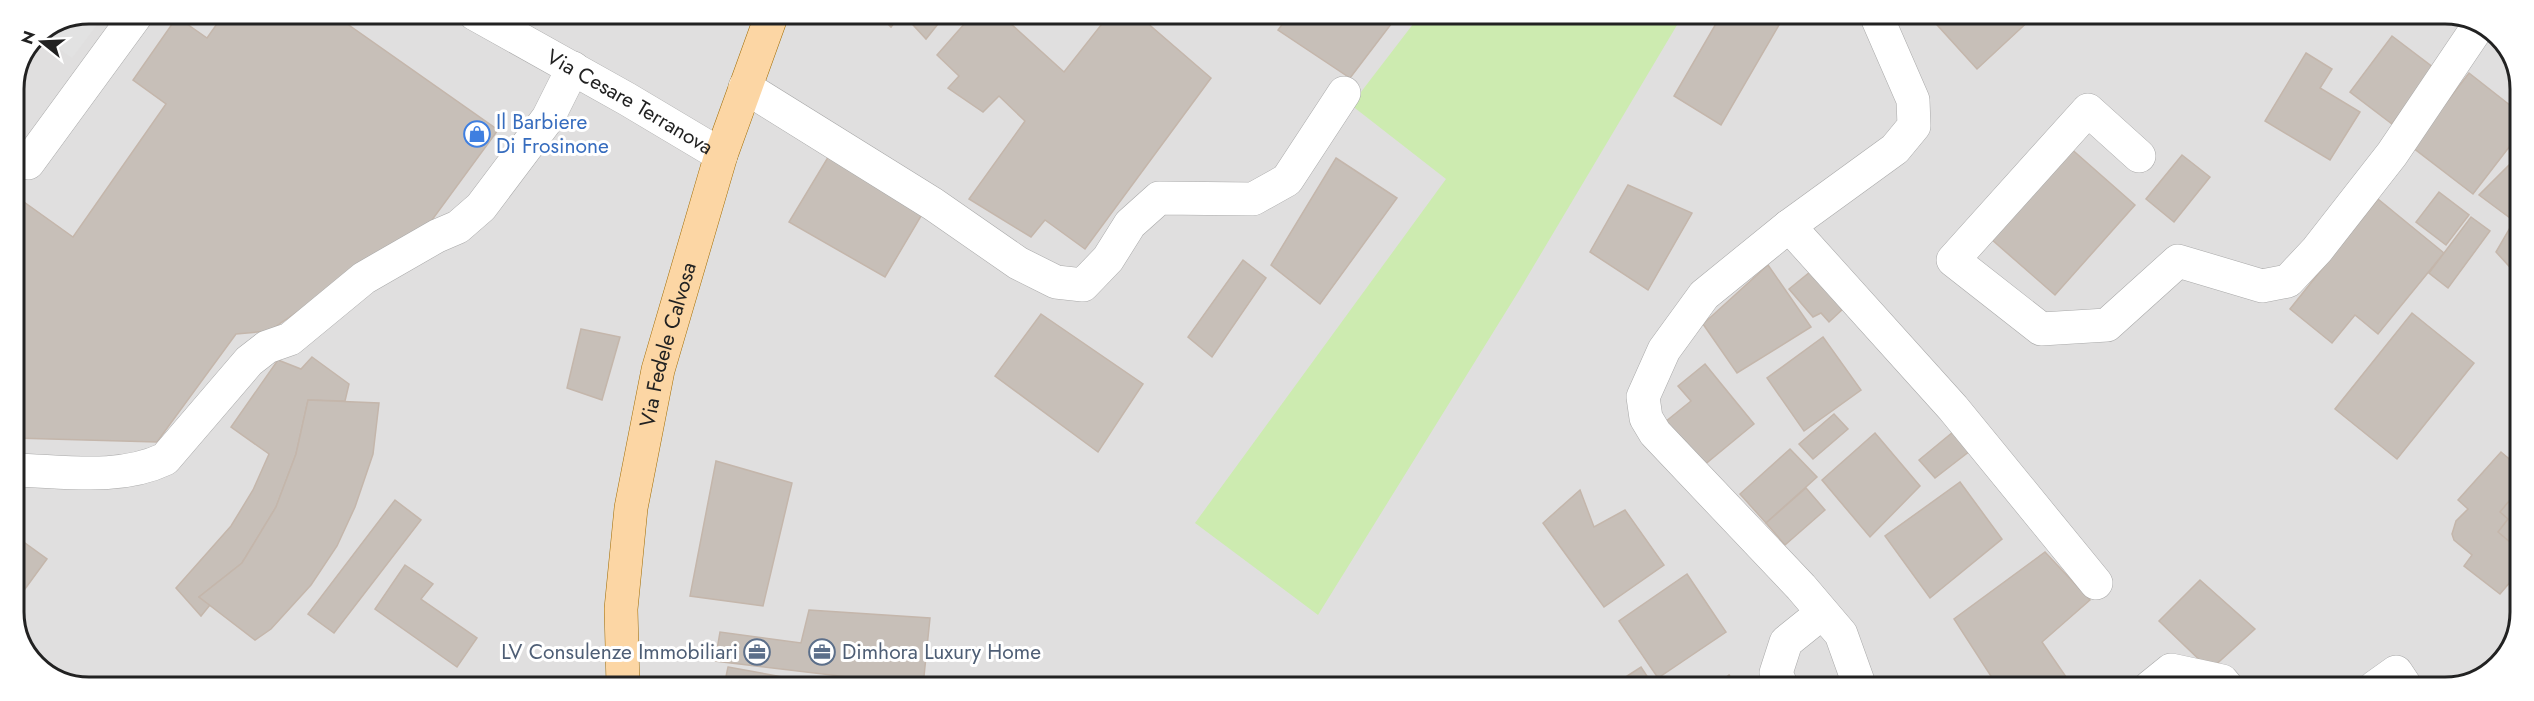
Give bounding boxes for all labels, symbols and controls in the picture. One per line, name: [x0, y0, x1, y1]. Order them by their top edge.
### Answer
north arrow: [12, 12, 72, 72]
text: N: [15, 28, 41, 47]
street label: Via Cesare Terranova: [541, 42, 719, 162]
place label: Il Barbiere Di Frosinone: [496, 107, 609, 161]
shop icon: Il Barbiere Di Frosinone: [462, 119, 492, 149]
street label: Via Fedele Calvosa: [632, 259, 704, 430]
place label: LV Consulenze Immobiliari: [501, 637, 738, 667]
office icon: LV Consulenze Immobiliari: [742, 637, 772, 667]
office icon: Dimhora Luxury Home: [807, 637, 837, 667]
place label: Dimhora Luxury Home: [842, 637, 1041, 667]

